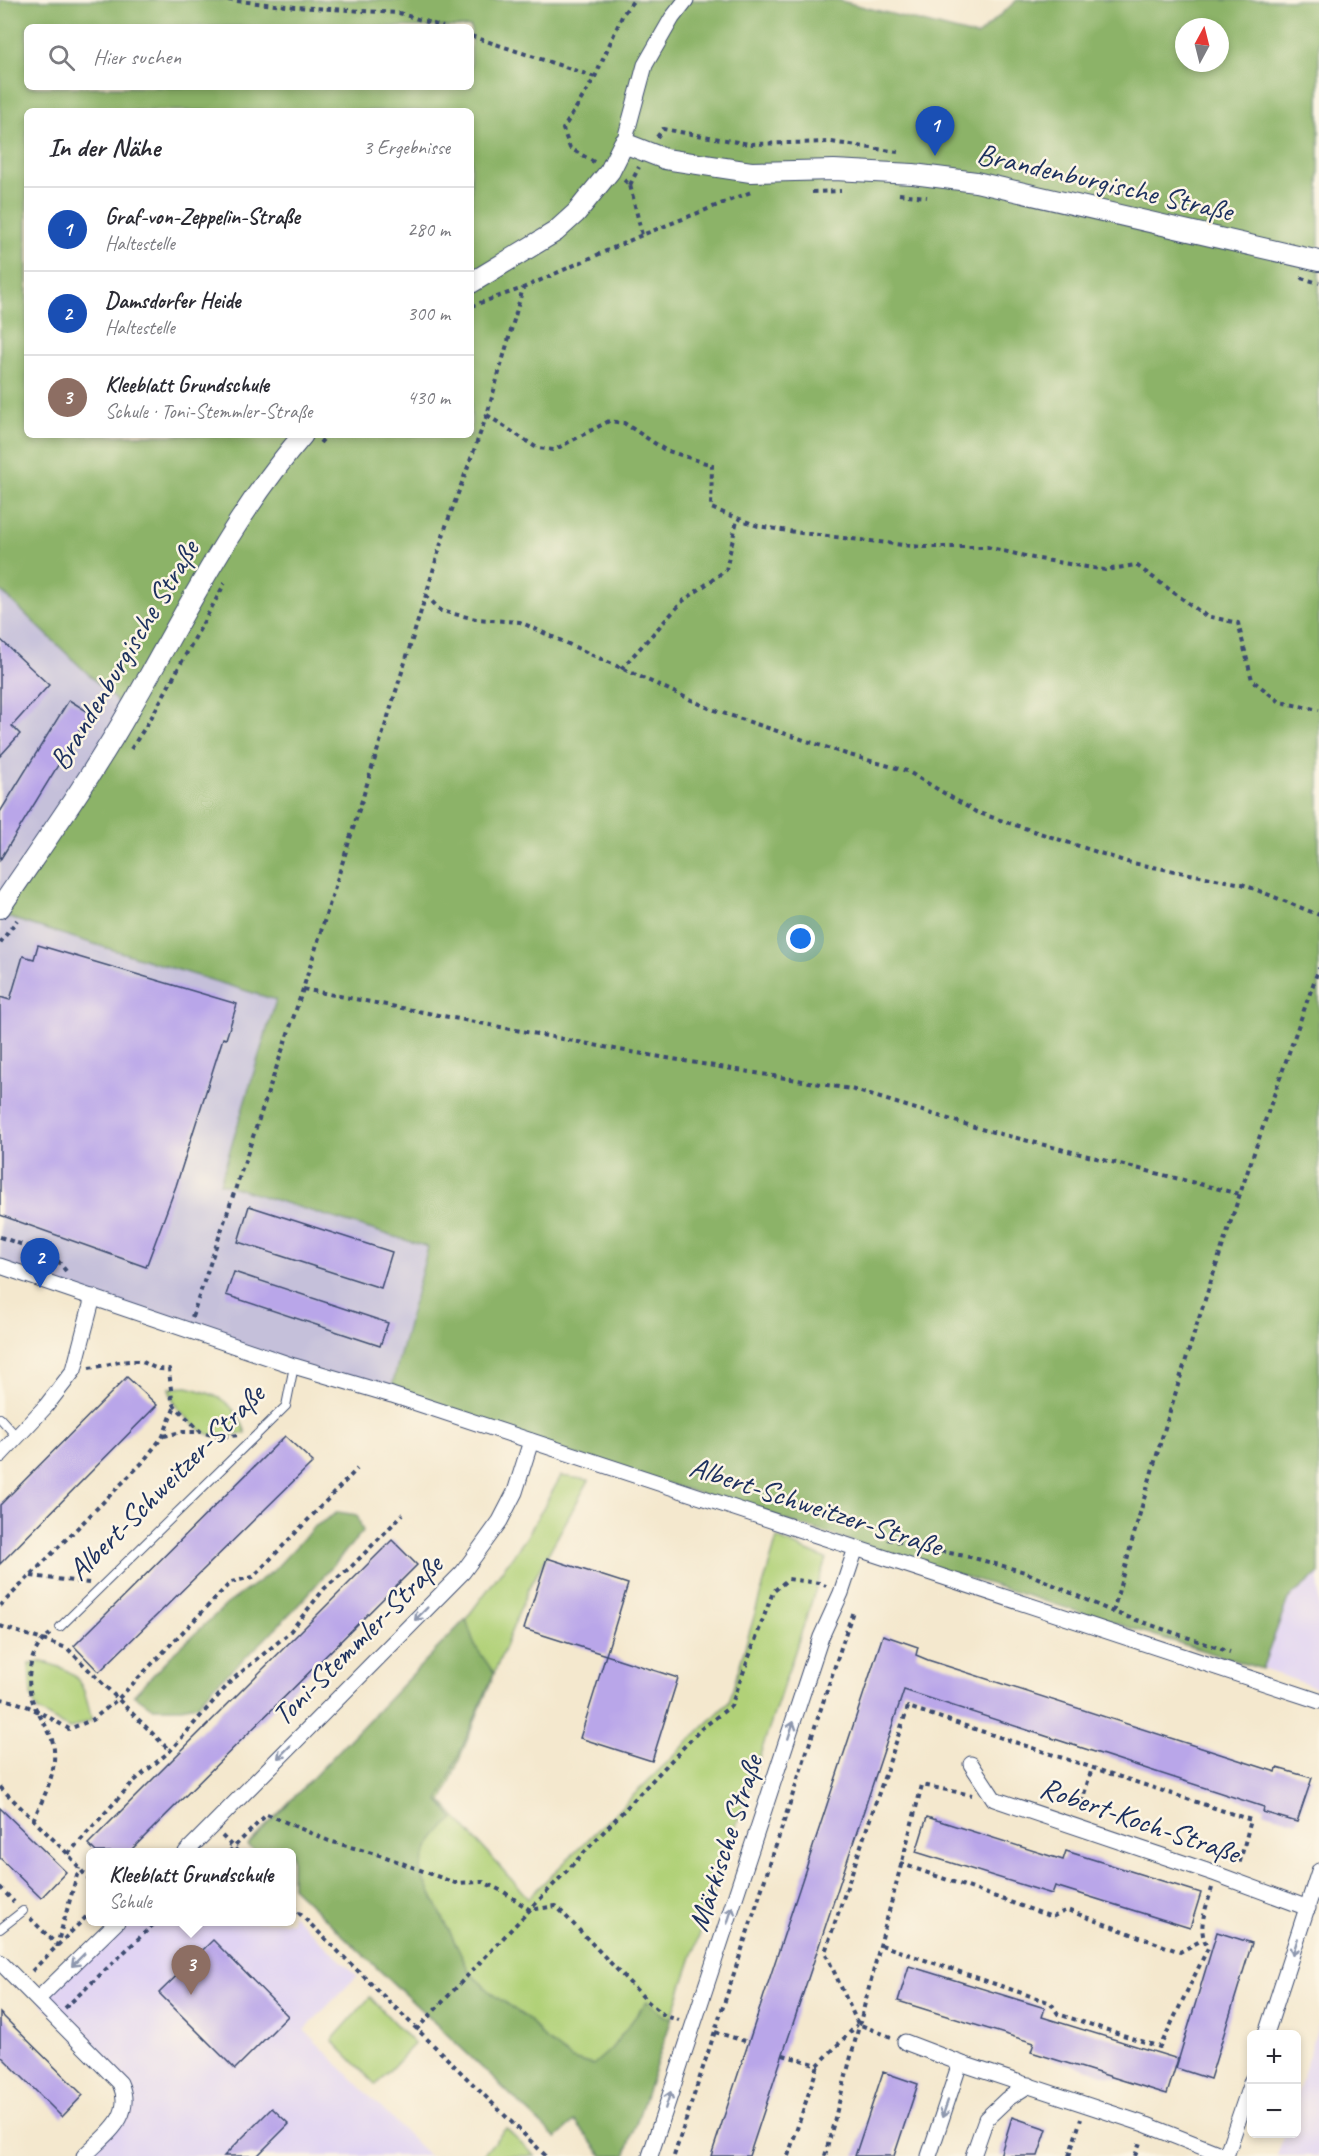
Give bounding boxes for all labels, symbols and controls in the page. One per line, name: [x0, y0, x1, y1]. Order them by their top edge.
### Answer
north arrow: [1175, 18, 1229, 72]
search box: [24, 24, 474, 90]
icon: search: [45, 41, 78, 74]
text: Hier suchen: [93, 43, 181, 71]
pin: 1: [916, 106, 954, 156]
text: In der Nähe: [48, 131, 160, 164]
street label: Brandenburgische Straße: [974, 134, 1239, 230]
text: 3 Ergebnisse: [363, 135, 450, 160]
text: Graf-von-Zeppelin-Straße: [105, 203, 300, 231]
text: 1: [63, 217, 72, 242]
text: 280 m: [407, 217, 450, 242]
text: Haltestelle: [105, 231, 175, 256]
text: Damsdorfer Heide: [105, 287, 240, 315]
text: 2: [63, 301, 72, 326]
text: 300 m: [407, 301, 450, 326]
text: Haltestelle: [105, 315, 175, 340]
text: Kleeblatt Grundschule: [105, 371, 269, 399]
text: 3: [63, 385, 72, 410]
text: 430 m: [407, 385, 450, 410]
text: Schule · Toni-Stemmler-Straße: [105, 399, 312, 424]
street label: Brandenburgische Straße: [40, 531, 209, 777]
your location: [786, 924, 815, 953]
pin: 2: [20, 1238, 60, 1288]
street label: Albert-Schweitzer-Straße: [60, 1374, 274, 1588]
street label: Albert-Schweitzer-Straße: [685, 1447, 949, 1565]
street label: Toni-Stemmler-Straße: [263, 1545, 452, 1734]
one-way arrow: [414, 1606, 429, 1621]
one-way arrow: [786, 1721, 797, 1740]
one-way arrow: [277, 1745, 291, 1760]
street label: Märkische Straße: [679, 1748, 772, 1936]
street label: Robert-Koch-Straße: [1035, 1768, 1247, 1873]
popup: [86, 1848, 296, 1926]
text: Kleeblatt Grundschule: [109, 1861, 273, 1889]
text: Schule: [109, 1889, 152, 1914]
one-way arrow: [725, 1906, 736, 1925]
one-way arrow: [1289, 1937, 1300, 1956]
pin: 3: [172, 1946, 210, 1995]
one-way arrow: [70, 1953, 85, 1968]
map controls: [1247, 2030, 1301, 2138]
button: +: [1247, 2030, 1301, 2084]
button: −: [1247, 2084, 1301, 2138]
one-way arrow: [664, 2092, 675, 2110]
one-way arrow: [938, 2099, 949, 2118]

